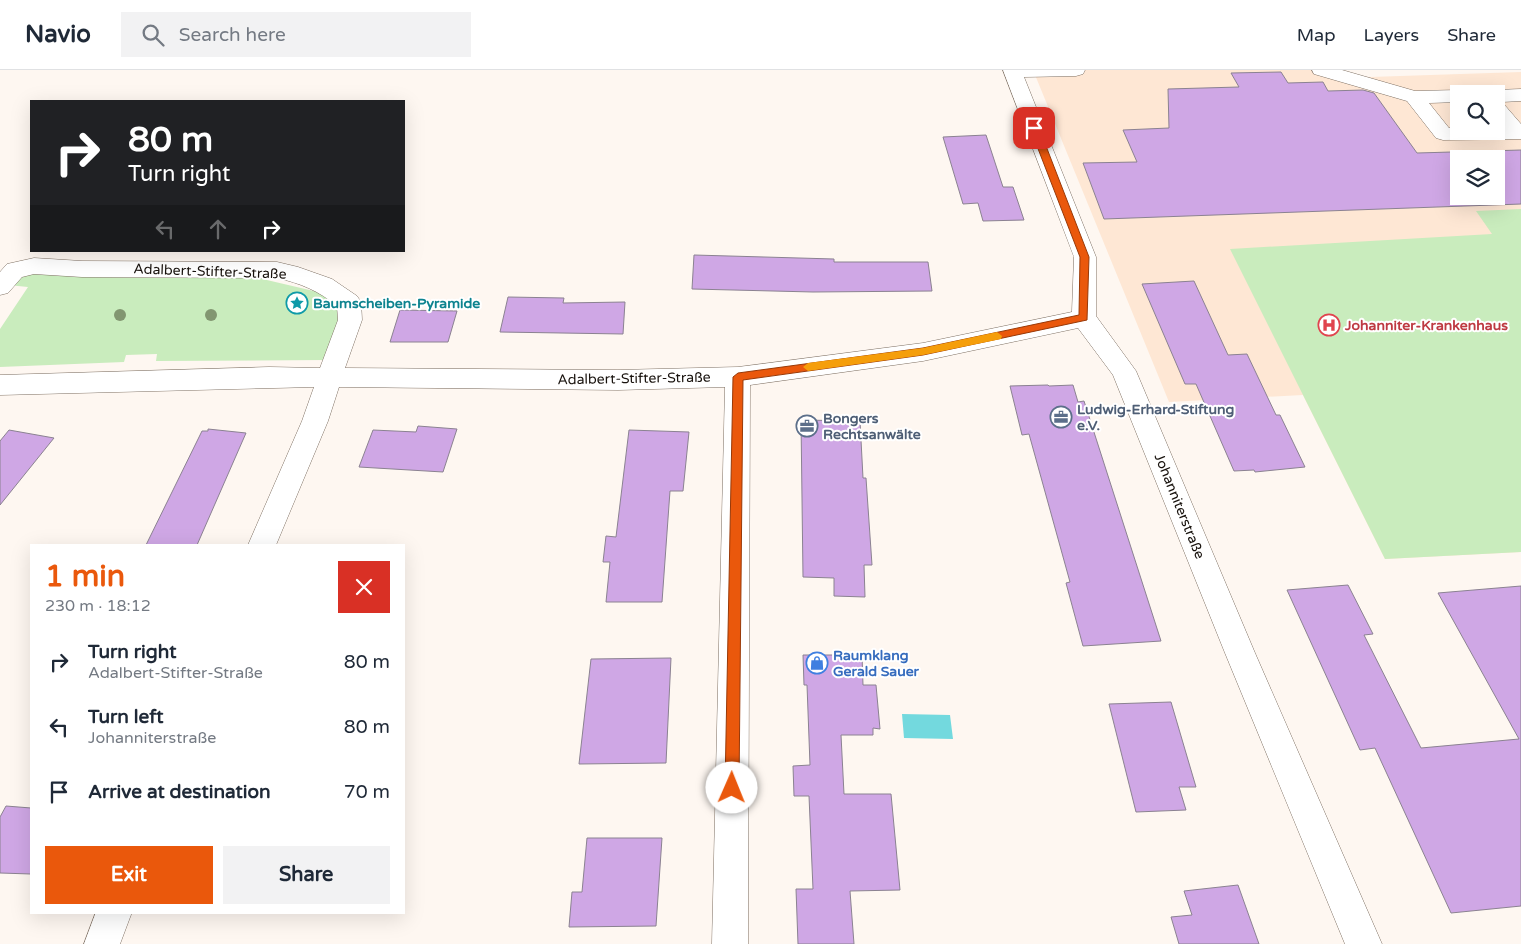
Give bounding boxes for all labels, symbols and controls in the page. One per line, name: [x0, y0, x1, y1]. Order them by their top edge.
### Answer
search box: [121, 12, 471, 57]
text: Navio: [25, 20, 91, 49]
icon: search: [139, 21, 167, 49]
text: Search here: [179, 24, 286, 46]
text: Map: [1297, 24, 1336, 46]
text: Layers: [1364, 24, 1419, 46]
text: Share: [1447, 24, 1496, 46]
map controls: [1450, 85, 1505, 205]
button: search: [1450, 85, 1505, 140]
pin: [1013, 107, 1055, 149]
icon: arrive: [1020, 114, 1048, 142]
text: 80 m: [128, 119, 213, 161]
icon: right: [45, 120, 110, 185]
button: layers: [1450, 150, 1505, 205]
text: Turn right: [128, 161, 230, 187]
icon: left: [151, 215, 179, 243]
icon: ahead: [204, 215, 232, 243]
icon: right: [257, 215, 285, 243]
street label: Adalbert-Stifter-Straße: [133, 260, 287, 283]
place icon: Baumscheiben-Pyramide: [285, 291, 309, 315]
place label: Baumscheiben-Pyramide: [313, 295, 480, 312]
hospital icon: Johanniter-Krankenhaus: [1317, 313, 1341, 337]
place label: Johanniter-Krankenhaus: [1344, 317, 1508, 334]
street label: Adalbert-Stifter-Straße: [557, 369, 711, 388]
place label: Ludwig-Erhard-Stiftung e.V.: [1077, 401, 1234, 434]
office icon: Ludwig-Erhard-Stiftung e.V.: [1049, 405, 1073, 429]
place label: Bongers Rechtsanwälte: [823, 410, 921, 443]
office icon: Bongers Rechtsanwälte: [795, 414, 819, 438]
street label: Johanniterstraße: [1151, 451, 1208, 561]
text: 1 min: [45, 558, 125, 595]
button: close: [338, 561, 390, 613]
text: 230 m · 18:12: [45, 596, 151, 616]
text: Turn right: [88, 641, 176, 663]
place label: Raumklang Gerald Sauer: [833, 647, 920, 680]
icon: right: [45, 648, 73, 676]
text: 80 m: [344, 651, 390, 673]
shop icon: Raumklang Gerald Sauer: [805, 651, 829, 675]
text: Adalbert-Stifter-Straße: [88, 663, 263, 683]
text: Turn left: [88, 706, 164, 728]
icon: left: [45, 713, 73, 741]
text: 80 m: [344, 716, 390, 738]
text: Johanniterstraße: [88, 728, 216, 748]
position arrow: [705, 761, 757, 813]
icon: arrive: [45, 778, 73, 806]
text: Arrive at destination: [88, 781, 271, 803]
text: 70 m: [344, 781, 390, 803]
button: Exit: [45, 846, 213, 904]
button: Share: [223, 846, 390, 904]

